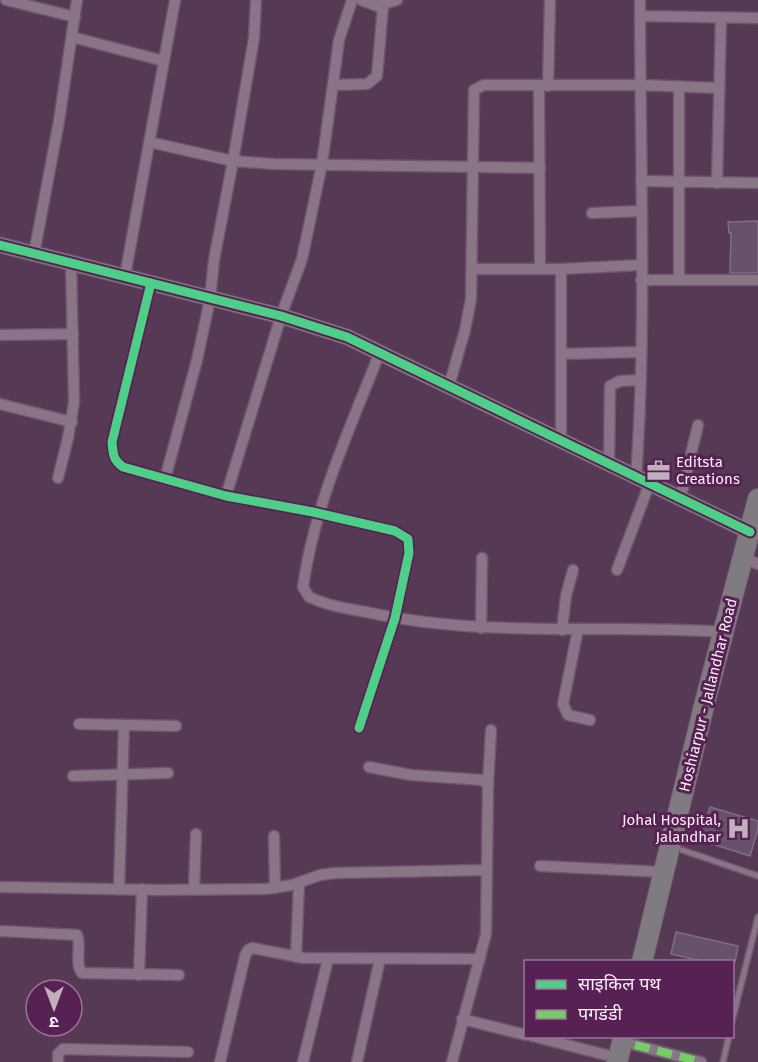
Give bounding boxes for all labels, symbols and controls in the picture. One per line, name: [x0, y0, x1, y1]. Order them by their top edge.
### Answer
place label: Editsta Creations: [676, 453, 740, 488]
office icon: Editsta Creations: [645, 458, 671, 484]
street label: Hoshiarpur - Jallandhar Road: [675, 596, 741, 794]
place label: Johal Hospital, Jalandhar: [622, 811, 721, 846]
hospital icon: Johal Hospital, Jalandhar: [726, 816, 752, 842]
legend: [524, 960, 734, 1038]
text: साइकिल पथ: [578, 973, 661, 995]
north arrow: [24, 978, 84, 1038]
text: पगडंडी: [578, 1003, 623, 1025]
text: उ: [49, 1013, 59, 1032]

